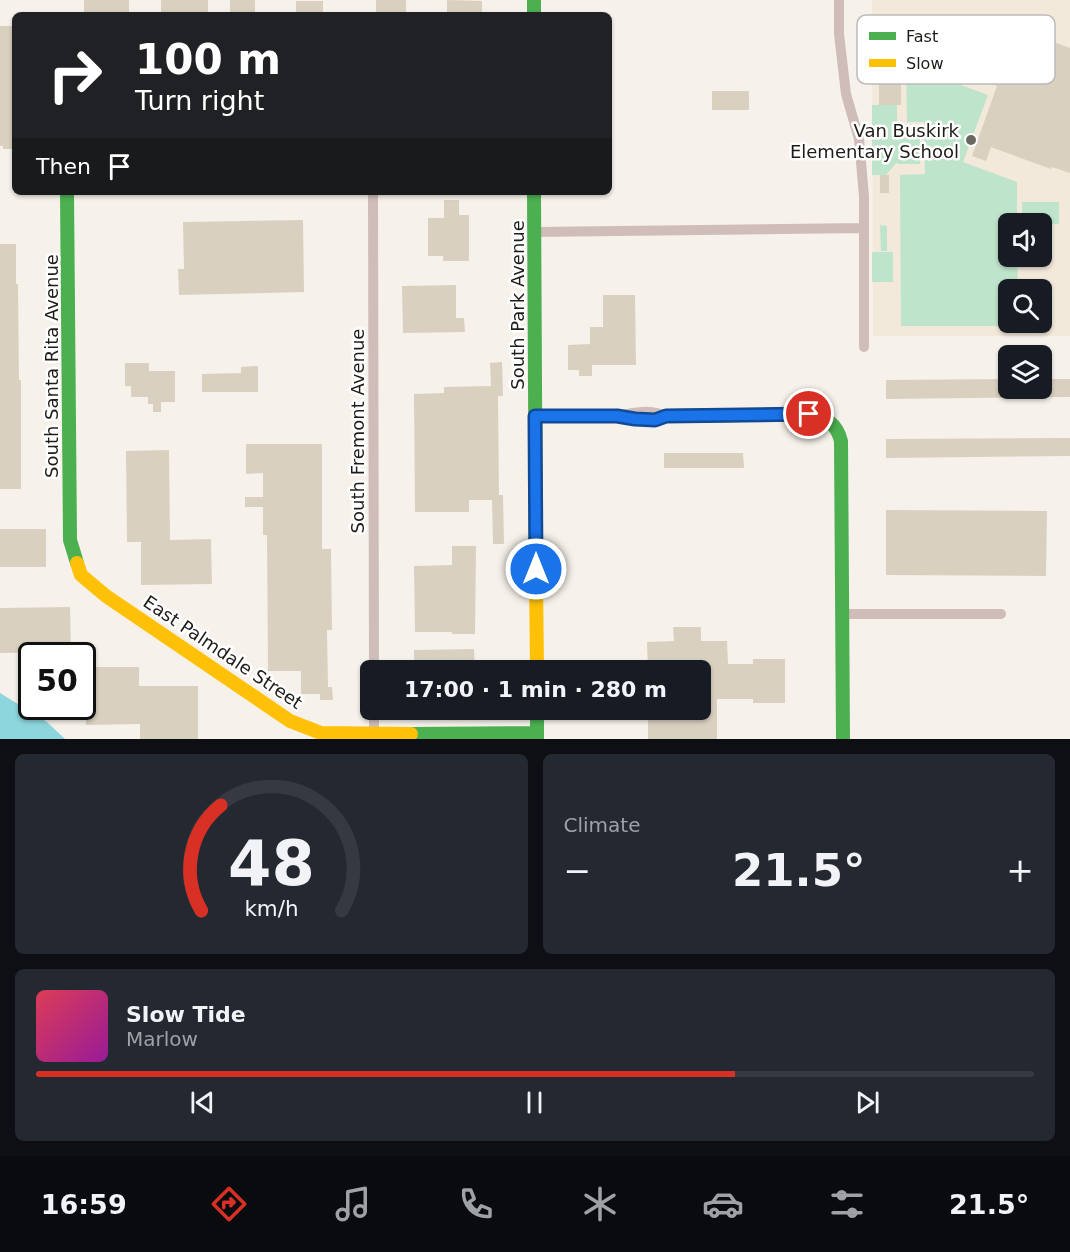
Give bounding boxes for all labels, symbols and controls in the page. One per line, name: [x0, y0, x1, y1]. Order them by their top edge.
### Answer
legend: [857, 15, 1055, 84]
text: Fast: [906, 27, 938, 46]
text: 100 m: [135, 35, 281, 84]
icon: right: [36, 36, 114, 114]
text: Slow: [906, 54, 943, 73]
text: Turn right: [135, 85, 264, 116]
place label: Van Buskirk Elementary School: [790, 120, 960, 162]
marker: Van Buskirk Elementary School: [964, 133, 978, 147]
icon: arrive: [103, 150, 136, 183]
text: Then: [36, 154, 91, 179]
map controls: [998, 213, 1052, 399]
button: sound: [998, 213, 1052, 267]
street label: South Park Avenue: [507, 220, 528, 390]
street label: South Santa Rita Avenue: [41, 254, 62, 478]
button: search: [998, 279, 1052, 333]
street label: South Fremont Avenue: [347, 329, 368, 533]
button: layers: [998, 345, 1052, 399]
pin: [783, 388, 834, 439]
icon: arrive: [792, 397, 825, 430]
position arrow: [504, 537, 568, 601]
street label: East Palmdale Street: [140, 591, 306, 713]
speed limit sign: 50: [18, 642, 96, 720]
text: 17:00 · 1 min · 280 m: [404, 677, 667, 702]
text: Climate: [564, 813, 640, 837]
text: 48: [228, 827, 315, 900]
text: 21.5°: [732, 844, 866, 897]
text: −: [564, 851, 591, 890]
text: +: [1006, 851, 1034, 890]
text: km/h: [244, 896, 298, 921]
text: Slow Tide: [126, 1002, 246, 1027]
text: Marlow: [126, 1027, 198, 1051]
icon: previous: [186, 1086, 219, 1119]
icon: pause: [518, 1086, 551, 1119]
icon: next: [851, 1086, 884, 1119]
icon: directions: [208, 1183, 250, 1225]
icon: music: [332, 1183, 374, 1225]
icon: phone: [455, 1183, 497, 1225]
icon: climate: [579, 1183, 621, 1225]
icon: car: [702, 1183, 744, 1225]
icon: filters: [826, 1183, 868, 1225]
text: 16:59: [41, 1189, 127, 1220]
text: 21.5°: [949, 1189, 1029, 1220]

